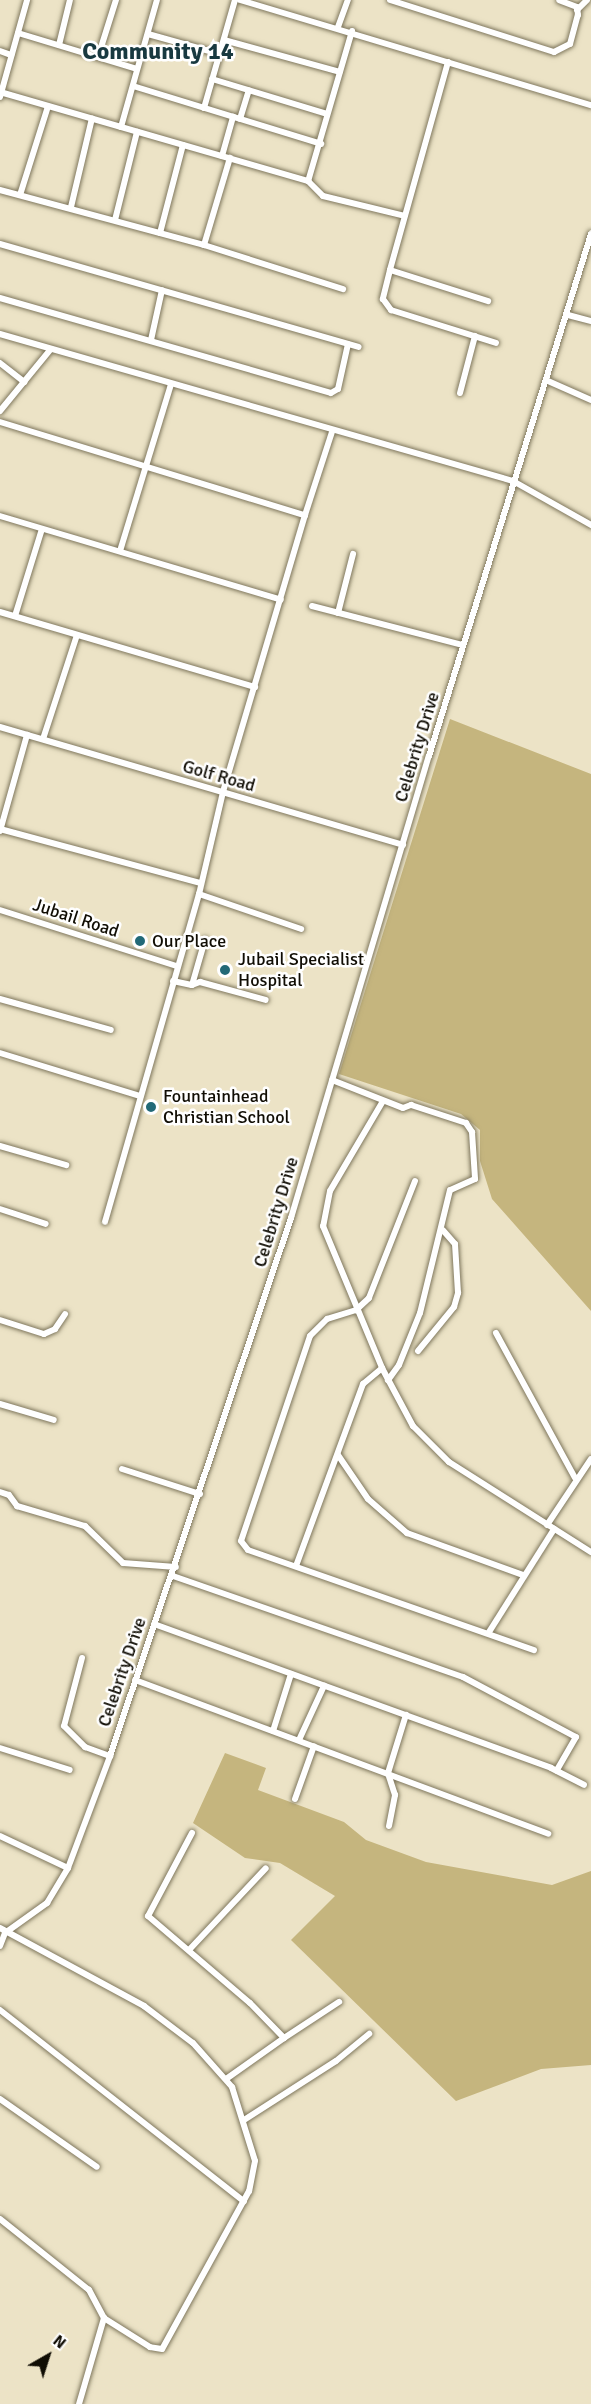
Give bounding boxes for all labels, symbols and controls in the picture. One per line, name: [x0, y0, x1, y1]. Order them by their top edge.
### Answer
district label: Community 14: [82, 38, 234, 66]
street label: Celebrity Drive: [390, 689, 444, 805]
street label: Golf Road: [180, 755, 258, 797]
street label: Jubail Road: [30, 894, 122, 942]
place label: Our Place: [152, 930, 226, 952]
marker: Our Place: [133, 934, 147, 948]
place label: Jubail Specialist Hospital: [238, 949, 364, 992]
marker: Jubail Specialist Hospital: [216, 961, 234, 979]
place label: Fountainhead Christian School: [163, 1086, 290, 1128]
marker: Fountainhead Christian School: [144, 1100, 158, 1114]
street label: Celebrity Drive: [249, 1154, 303, 1270]
street label: Celebrity Drive: [93, 1615, 151, 1729]
north arrow: [18, 2326, 78, 2386]
text: N: [49, 2331, 70, 2353]

